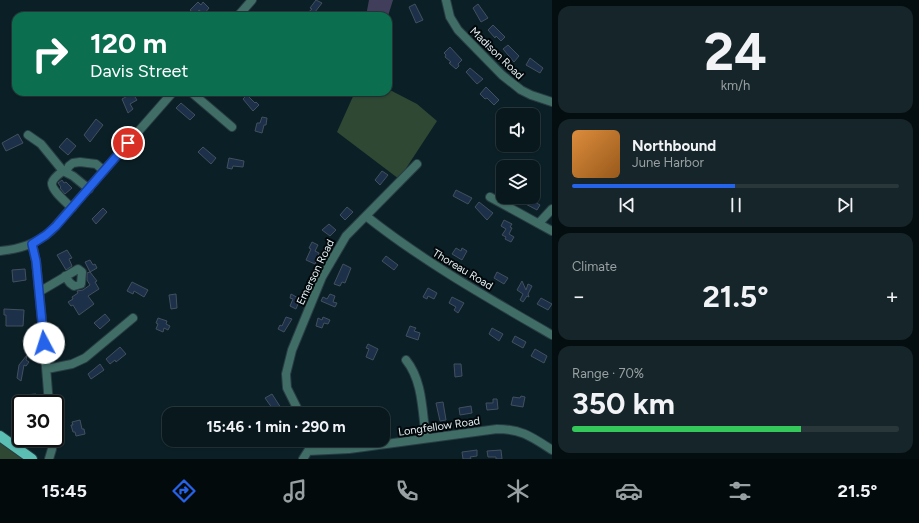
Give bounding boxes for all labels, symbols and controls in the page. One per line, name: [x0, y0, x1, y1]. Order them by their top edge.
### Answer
text: 24: [704, 21, 767, 83]
street label: Madison Road: [467, 25, 526, 82]
text: 120 m: [90, 26, 167, 60]
icon: right: [24, 28, 76, 80]
text: Davis Street: [90, 60, 188, 82]
text: km/h: [721, 78, 750, 93]
map controls: [496, 108, 540, 204]
button: sound: [496, 108, 540, 152]
pin: [111, 126, 145, 160]
icon: arrive: [117, 132, 139, 154]
text: Northbound: [632, 137, 716, 155]
text: June Harbor: [632, 155, 704, 170]
button: layers: [496, 160, 540, 204]
icon: previous: [616, 194, 638, 216]
icon: pause: [725, 194, 747, 216]
icon: next: [834, 194, 856, 216]
street label: Emerson Road: [294, 237, 337, 307]
street label: Thoreau Road: [430, 246, 495, 293]
text: Climate: [572, 259, 617, 274]
text: 21.5°: [702, 278, 769, 315]
text: −: [572, 283, 586, 310]
text: +: [885, 283, 899, 310]
position arrow: [23, 322, 65, 364]
text: Range · 70%: [572, 366, 644, 381]
text: 350 km: [572, 385, 675, 422]
speed limit sign: 30: [12, 395, 64, 447]
street label: Longfellow Road: [397, 414, 481, 439]
text: 15:46 · 1 min · 290 m: [206, 418, 346, 436]
icon: directions: [170, 477, 198, 505]
icon: music: [281, 477, 309, 505]
icon: phone: [393, 477, 421, 505]
icon: climate: [504, 477, 532, 505]
icon: car: [615, 477, 643, 505]
icon: filters: [726, 477, 754, 505]
text: 15:45: [42, 480, 87, 502]
text: 21.5°: [838, 480, 877, 502]

